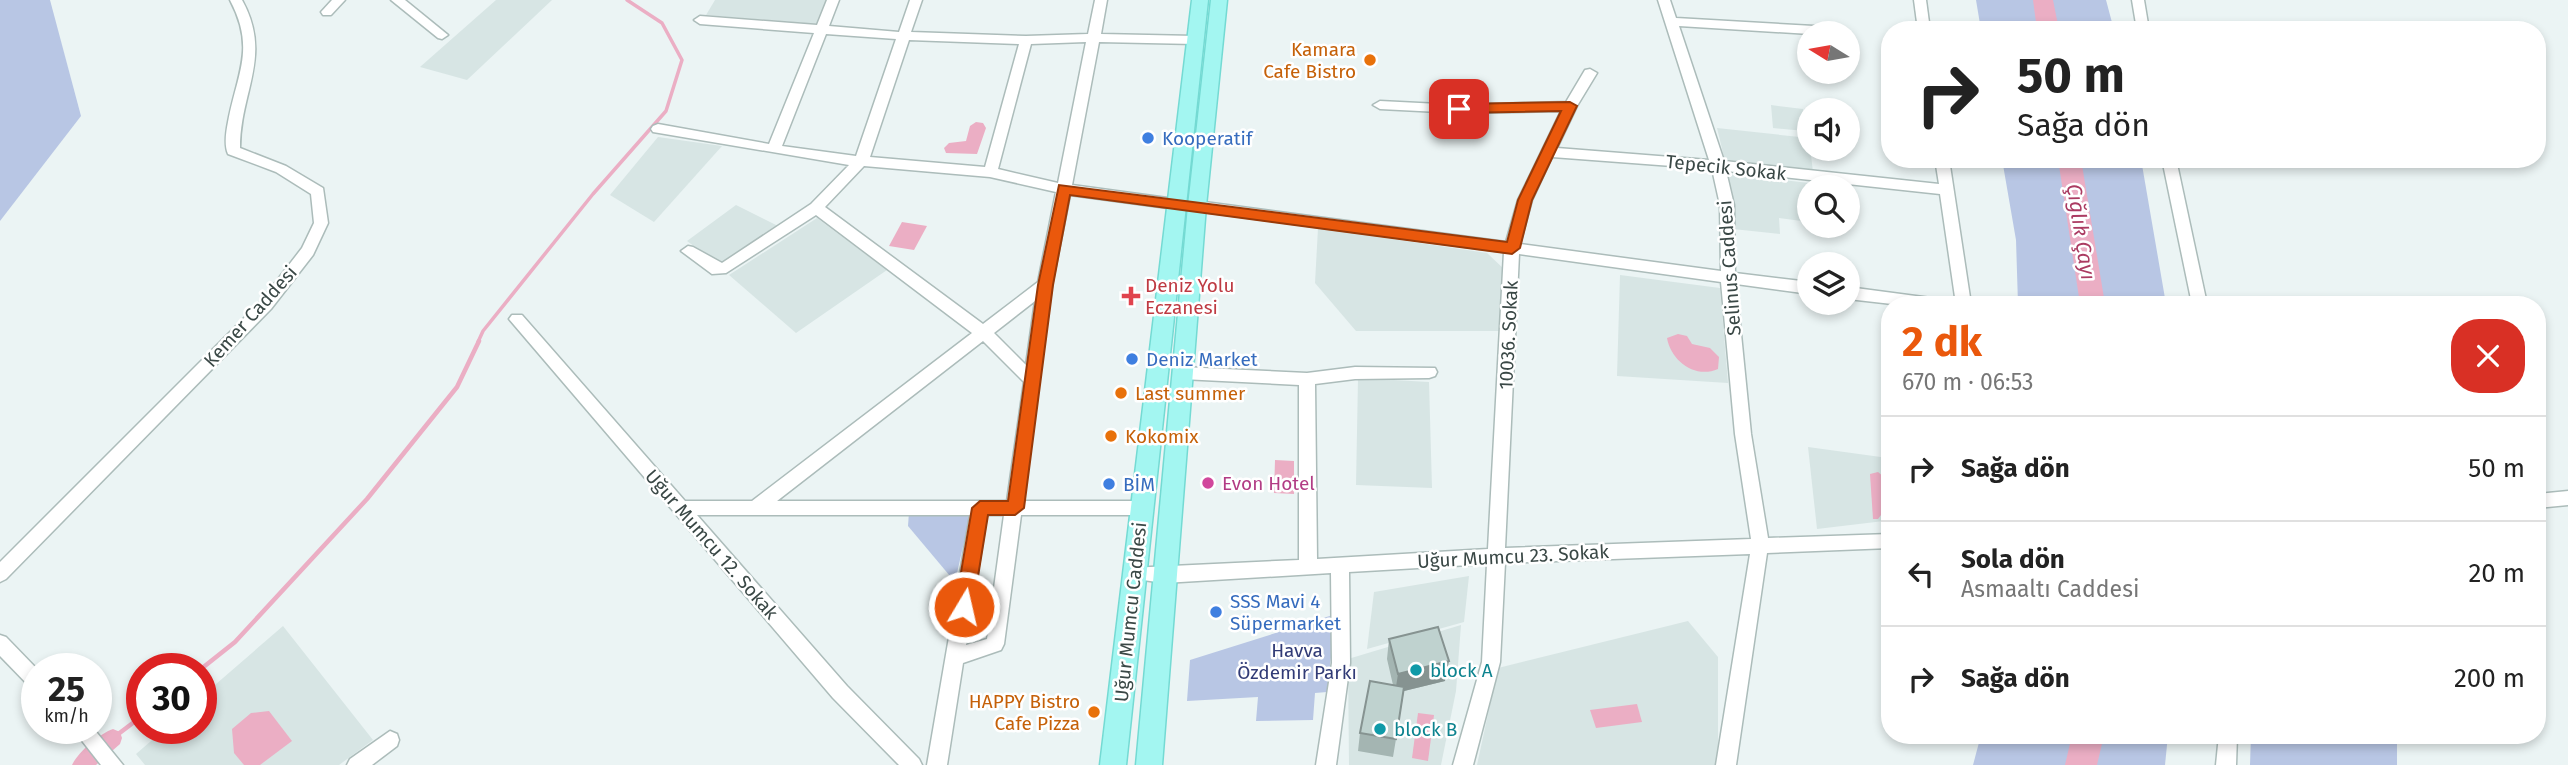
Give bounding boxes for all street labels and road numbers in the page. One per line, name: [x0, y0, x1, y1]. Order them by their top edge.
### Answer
street label: Tepecik Sokak: [1665, 150, 1788, 185]
street label: Selinus Caddesi: [1713, 199, 1746, 337]
street label: Kemer Caddesi: [199, 261, 302, 372]
street label: 10036. Sokak: [1494, 280, 1523, 390]
street label: Uğur Mumcu 12. Sokak: [640, 465, 783, 624]
street label: Uğur Mumcu Caddesi: [1110, 521, 1151, 703]
street label: Uğur Mumcu 23. Sokak: [1416, 540, 1610, 573]

